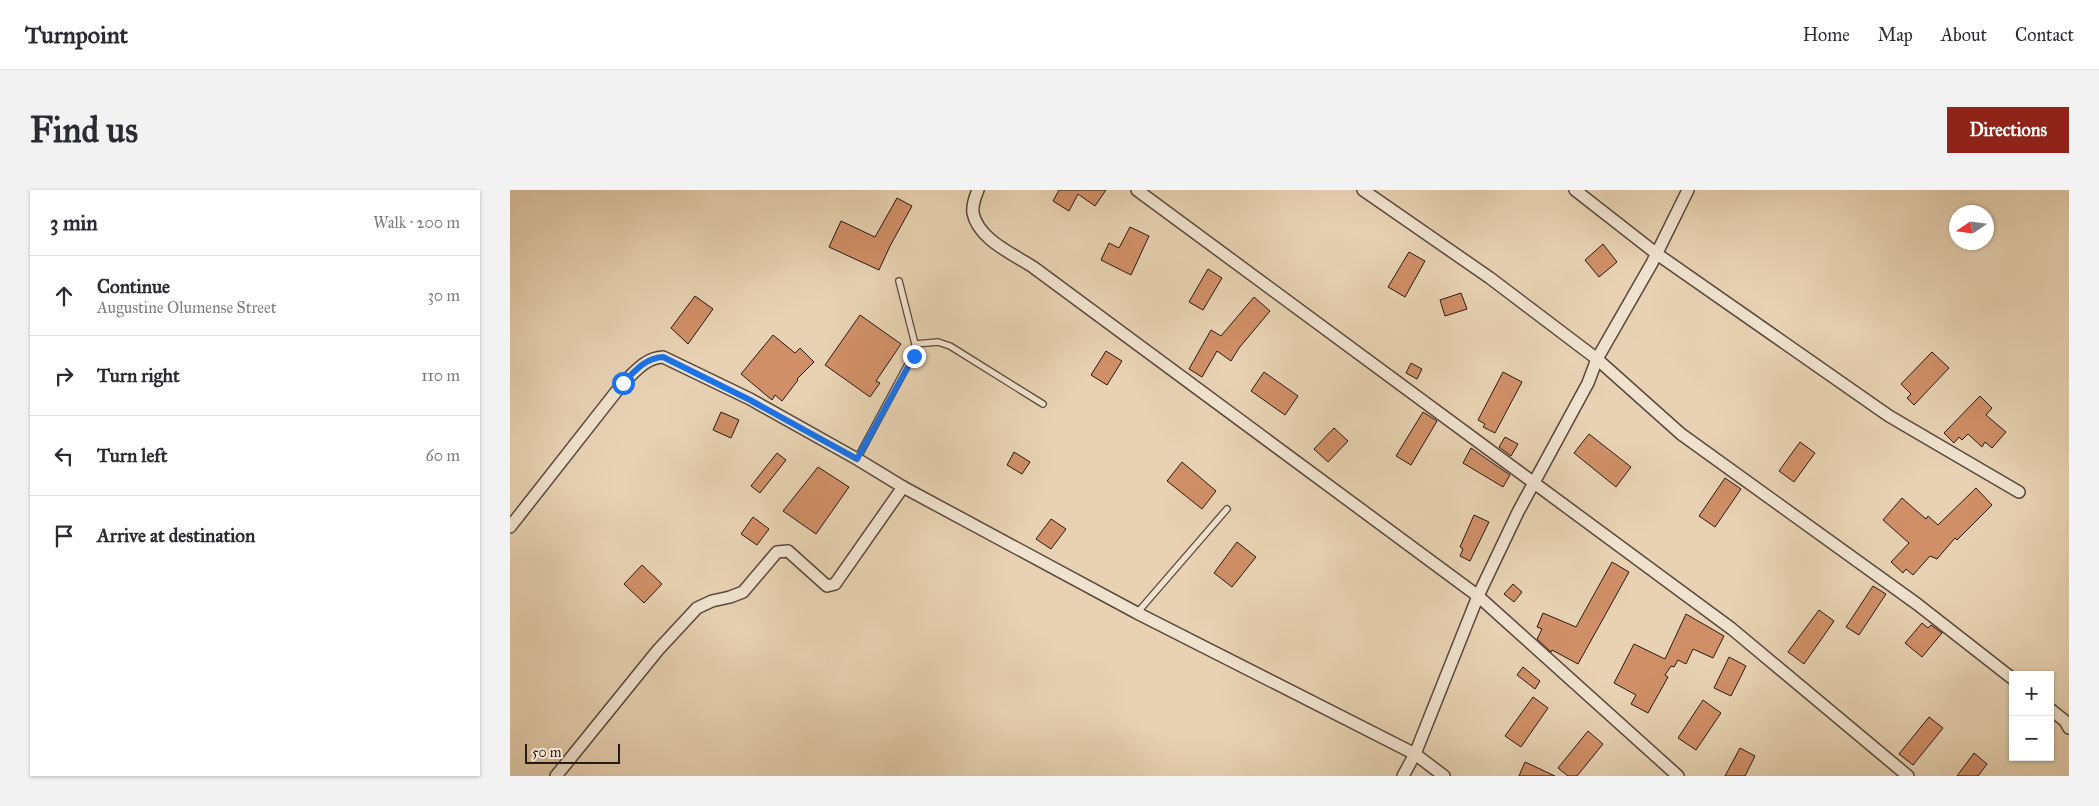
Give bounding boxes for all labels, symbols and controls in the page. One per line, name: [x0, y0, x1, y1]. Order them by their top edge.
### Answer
text: Turnpoint: [25, 20, 128, 50]
text: Home: [1803, 24, 1850, 46]
text: Map: [1878, 24, 1913, 46]
text: About: [1941, 24, 1987, 46]
text: Contact: [2015, 24, 2074, 46]
button: Directions: [1947, 107, 2069, 153]
text: Find us: [30, 109, 138, 152]
north arrow: [1949, 205, 1994, 250]
text: 3 min: [50, 210, 98, 236]
text: Walk · 200 m: [373, 213, 460, 232]
text: Continue: [97, 275, 170, 298]
icon: ahead: [50, 282, 78, 310]
text: 30 m: [427, 286, 460, 305]
text: Augustine Olumense Street: [97, 298, 276, 317]
route end: [903, 345, 926, 368]
icon: right: [50, 362, 78, 390]
text: Turn right: [97, 364, 180, 387]
text: 110 m: [421, 366, 460, 385]
route start: [612, 372, 635, 395]
icon: left: [50, 442, 78, 470]
text: Turn left: [97, 444, 167, 467]
text: 60 m: [426, 446, 460, 465]
icon: arrive: [50, 522, 78, 550]
text: Arrive at destination: [97, 524, 255, 547]
map controls: [2009, 671, 2054, 761]
button: +: [2009, 671, 2054, 716]
button: −: [2009, 716, 2054, 761]
scale bar: [525, 741, 620, 764]
text: 50 m: [532, 744, 561, 761]

